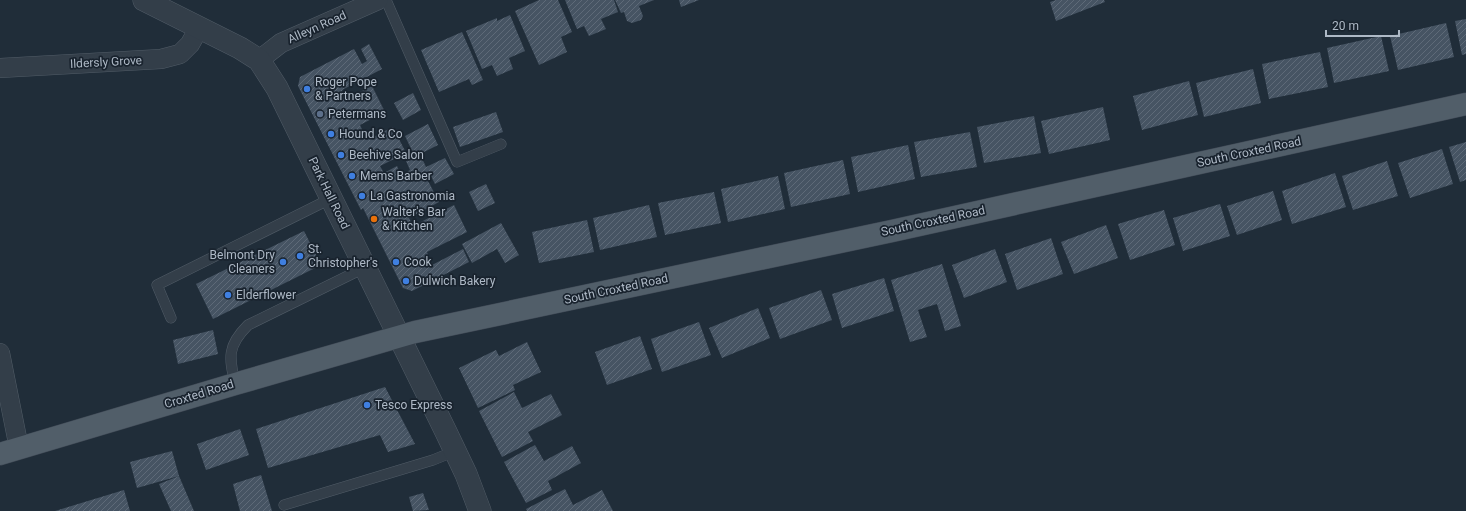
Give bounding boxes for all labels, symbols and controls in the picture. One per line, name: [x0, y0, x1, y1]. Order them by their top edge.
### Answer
street label: Alleyn Road: [285, 8, 349, 46]
scale bar: [1326, 12, 1399, 38]
text: 20 m: [1332, 19, 1359, 33]
street label: Ildersly Grove: [70, 53, 142, 71]
place label: Roger Pope & Partners: [315, 75, 377, 103]
marker: Roger Pope & Partners: [302, 84, 312, 94]
place label: Petermans: [328, 107, 386, 121]
marker: Petermans: [315, 109, 325, 119]
place label: Hound & Co: [339, 127, 403, 141]
marker: Hound & Co: [326, 129, 336, 139]
street label: South Croxted Road: [1196, 134, 1302, 170]
place label: Beehive Salon: [349, 148, 424, 162]
marker: Beehive Salon: [336, 150, 346, 160]
street label: Park Hall Road: [305, 155, 353, 231]
place label: Mems Barber: [360, 169, 432, 183]
marker: Mems Barber: [347, 171, 357, 181]
place label: La Gastronomia: [370, 189, 455, 203]
marker: La Gastronomia: [357, 191, 367, 201]
street label: South Croxted Road: [880, 203, 986, 239]
place label: Walter's Bar & Kitchen: [382, 205, 445, 233]
marker: Walter's Bar & Kitchen: [369, 214, 379, 224]
place label: St. Christopher's: [308, 242, 378, 270]
place label: Belmont Dry Cleaners: [210, 248, 275, 276]
marker: St. Christopher's: [295, 251, 305, 261]
place label: Cook: [404, 255, 432, 269]
marker: Belmont Dry Cleaners: [278, 257, 288, 267]
marker: Cook: [391, 257, 401, 267]
street label: South Croxted Road: [563, 271, 669, 307]
place label: Dulwich Bakery: [414, 274, 496, 288]
marker: Dulwich Bakery: [401, 276, 411, 286]
place label: Elderflower: [236, 288, 296, 302]
marker: Elderflower: [223, 290, 233, 300]
street label: Croxted Road: [163, 377, 235, 411]
place label: Tesco Express: [375, 398, 452, 412]
marker: Tesco Express: [362, 400, 372, 410]

